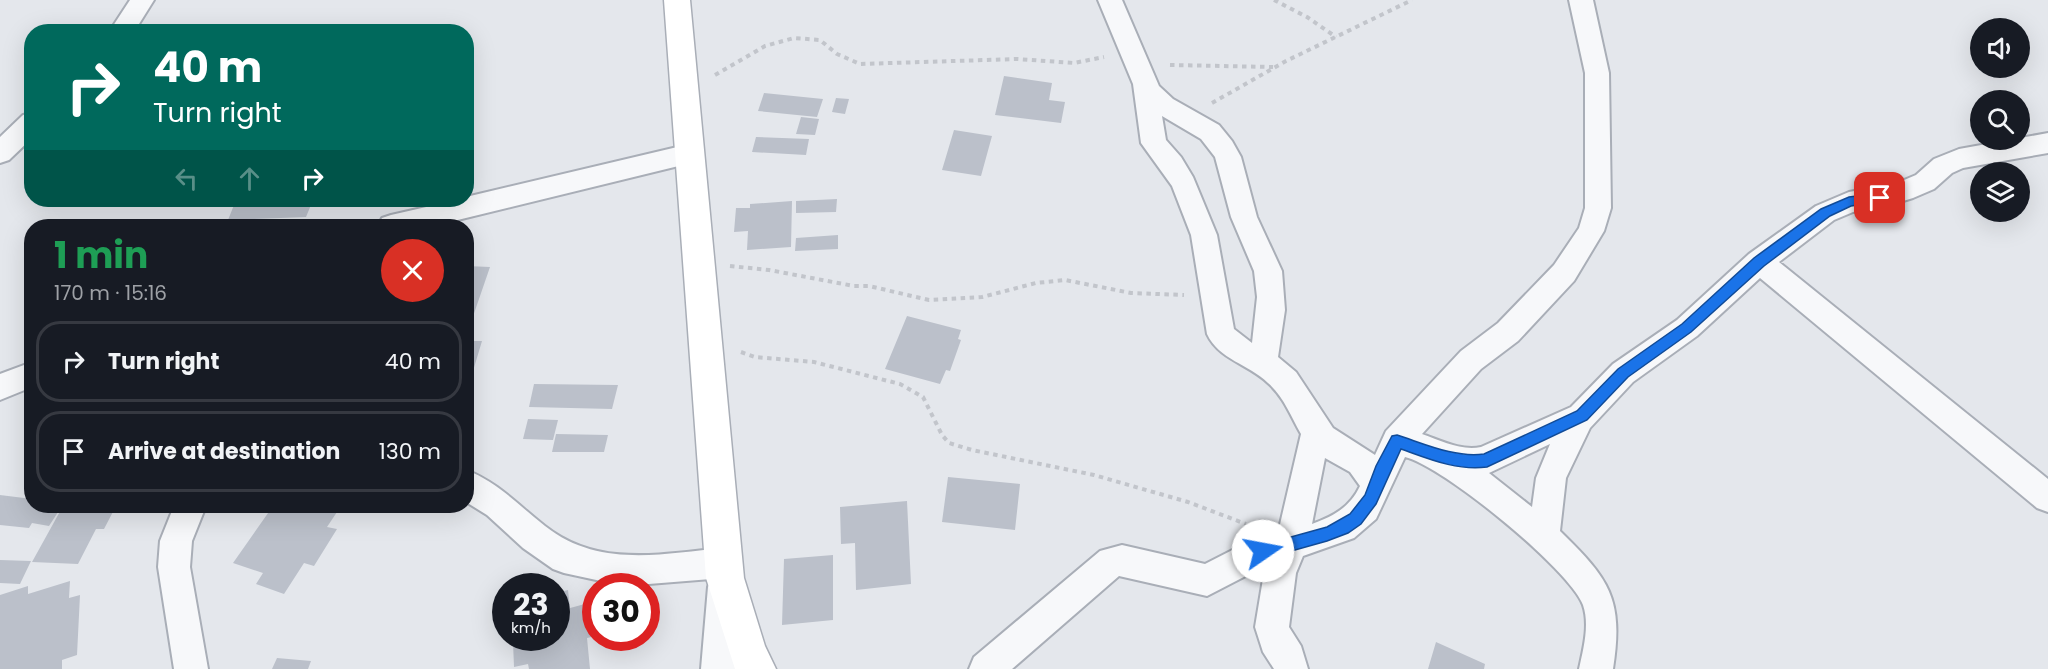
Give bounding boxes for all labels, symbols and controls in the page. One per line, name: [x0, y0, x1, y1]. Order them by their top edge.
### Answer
map controls: [1970, 18, 2030, 222]
button: sound: [1970, 18, 2030, 78]
text: 40 m: [153, 38, 262, 97]
icon: right: [54, 48, 132, 126]
button: search: [1970, 90, 2030, 150]
text: Turn right: [153, 94, 282, 131]
icon: left: [170, 162, 203, 195]
icon: ahead: [233, 162, 266, 195]
icon: right: [296, 162, 329, 195]
button: layers: [1970, 162, 2030, 222]
pin: [1854, 172, 1905, 223]
icon: arrive: [1863, 181, 1896, 214]
text: 1 min: [54, 230, 148, 281]
button: close: [381, 239, 444, 302]
text: 170 m · 15:16: [54, 279, 167, 307]
icon: right: [57, 345, 90, 378]
text: Turn right: [108, 346, 219, 377]
text: 40 m: [385, 346, 441, 377]
icon: arrive: [57, 435, 90, 468]
text: Arrive at destination: [108, 436, 340, 467]
text: 130 m: [379, 436, 441, 467]
position arrow: [1231, 519, 1295, 583]
speed limit sign: 30: [582, 573, 660, 651]
text: 23: [513, 583, 549, 626]
text: km/h: [511, 617, 551, 638]

